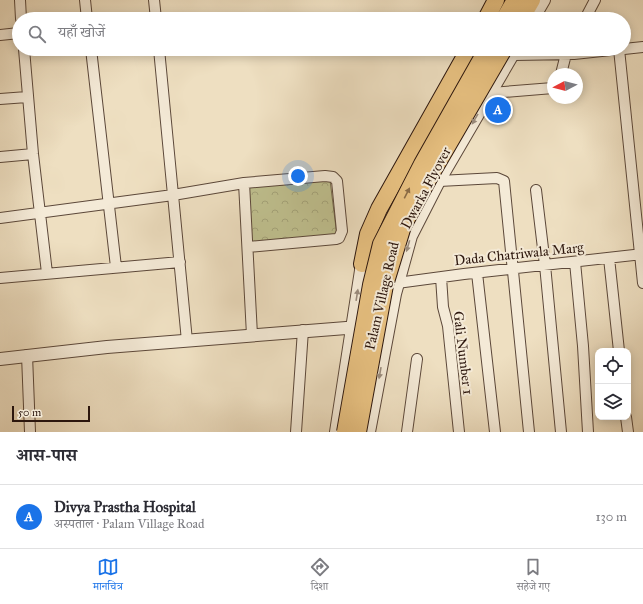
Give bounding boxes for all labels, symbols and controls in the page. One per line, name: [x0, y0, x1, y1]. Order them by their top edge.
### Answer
search box: [12, 12, 631, 56]
icon: search: [26, 23, 48, 45]
text: यहाँ खोजें: [58, 23, 105, 41]
north arrow: [547, 68, 583, 104]
pin: A: [485, 95, 511, 125]
one-way arrow: [472, 113, 479, 125]
street label: Dwarka Flyover: [397, 143, 455, 232]
your location: [288, 166, 308, 186]
one-way arrow: [404, 187, 410, 198]
street label: Dada Chatriwala Marg: [453, 239, 585, 269]
street label: Palam Village Road: [361, 240, 403, 352]
one-way arrow: [405, 240, 411, 252]
one-way arrow: [354, 289, 360, 301]
street label: Gali Number 1: [449, 310, 477, 396]
map controls: [595, 348, 631, 420]
button: locate: [595, 348, 631, 384]
one-way arrow: [377, 367, 383, 379]
button: layers: [595, 384, 631, 420]
scale bar: [12, 404, 90, 423]
text: 50 m: [18, 406, 41, 419]
text: आस-पास: [16, 445, 77, 466]
text: Divya Prastha Hospital: [54, 498, 196, 516]
text: A: [25, 509, 33, 525]
text: 130 m: [595, 509, 627, 525]
text: अस्पताल · Palam Village Road: [54, 516, 205, 532]
tab: मानचित्र: [93, 556, 123, 597]
tab: दिशा: [309, 556, 331, 597]
tab: सहेजे गए: [516, 556, 550, 597]

